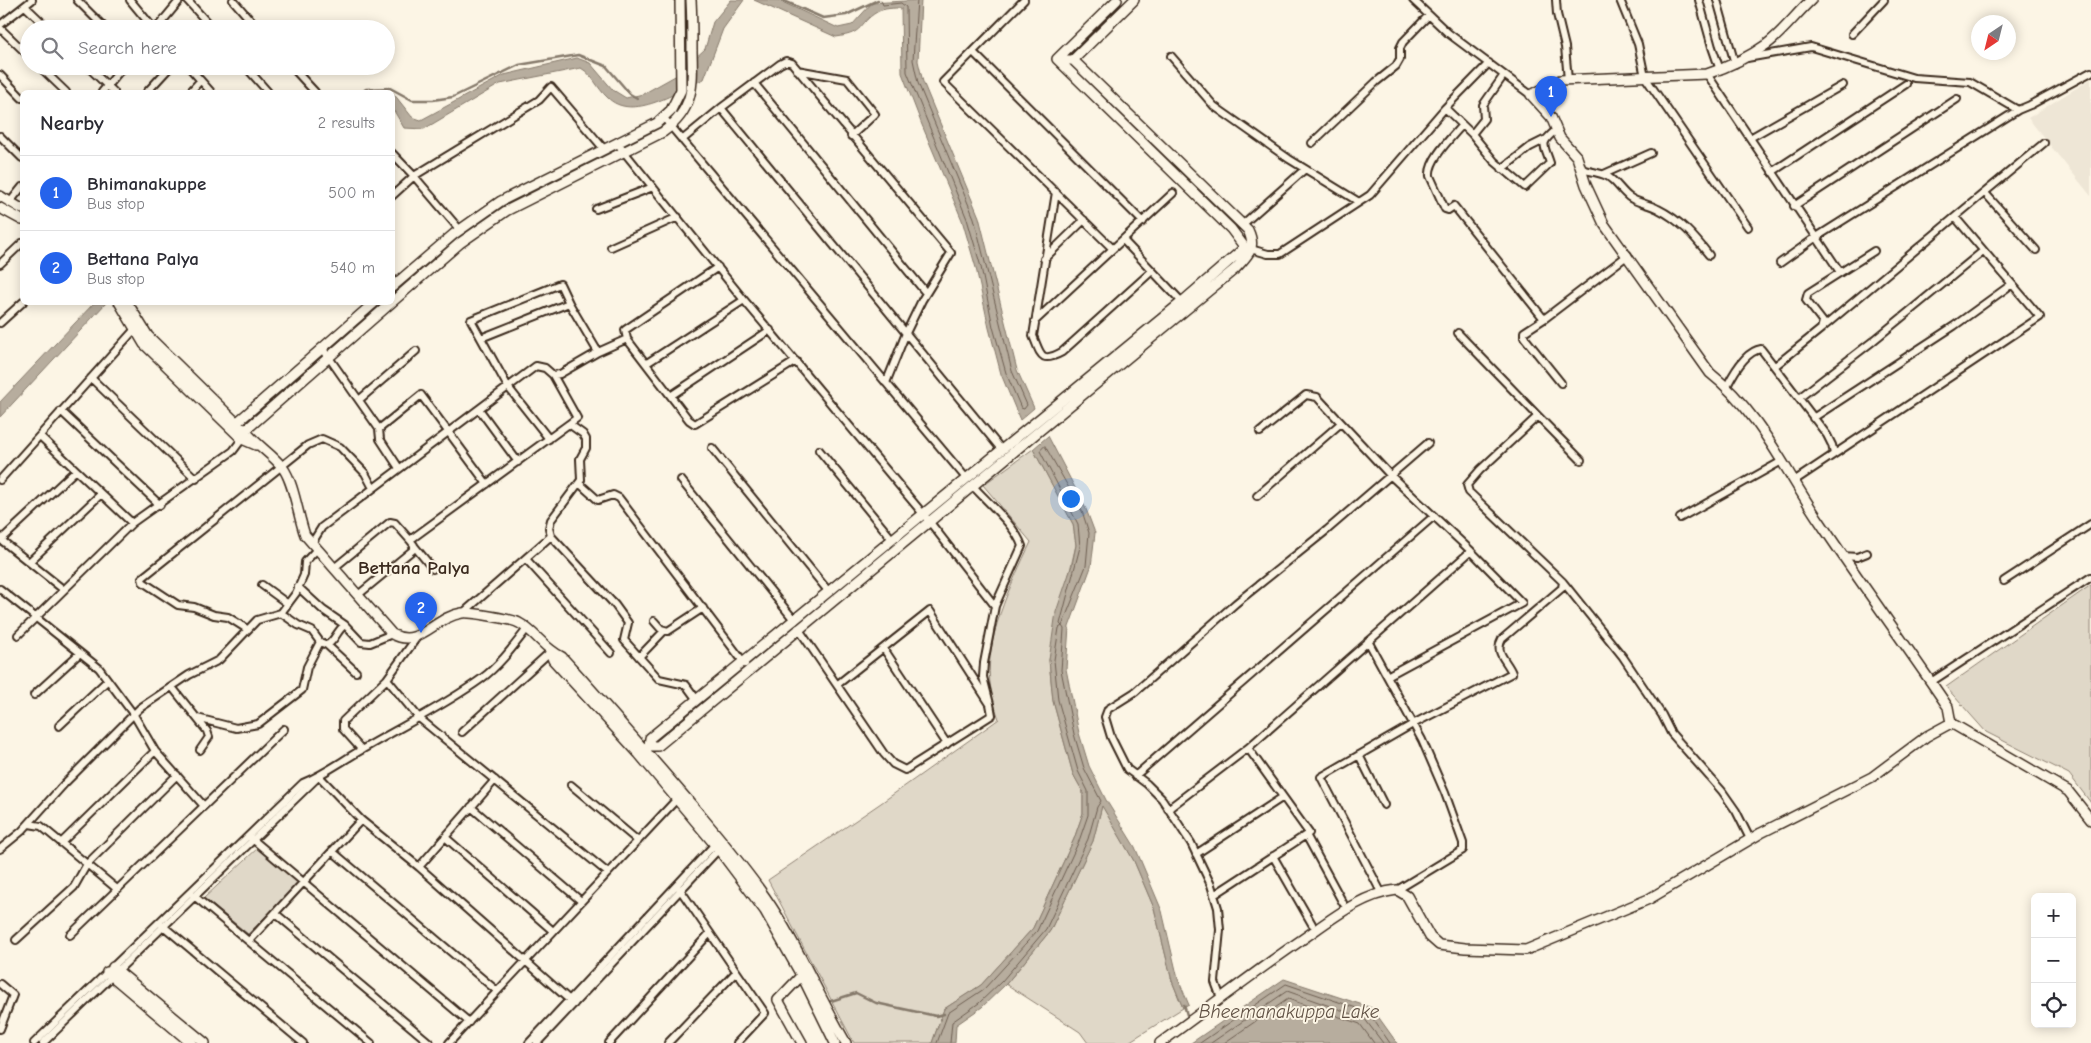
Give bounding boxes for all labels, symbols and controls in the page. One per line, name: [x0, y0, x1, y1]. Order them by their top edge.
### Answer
north arrow: [1971, 15, 2016, 60]
search box: [20, 20, 395, 75]
icon: search: [38, 34, 66, 62]
text: Search here: [78, 37, 177, 59]
pin: 1: [1535, 76, 1567, 117]
text: Nearby: [40, 111, 104, 135]
text: 2 results: [318, 114, 375, 132]
text: Bhimanakuppe: [87, 173, 206, 195]
text: 1: [53, 184, 59, 202]
text: 500 m: [328, 184, 375, 202]
text: Bus stop: [87, 195, 145, 213]
text: Bettana Palya: [87, 248, 199, 270]
text: 2: [52, 259, 60, 277]
text: 540 m: [330, 259, 375, 277]
text: Bus stop: [87, 270, 145, 288]
your location: [1058, 486, 1084, 512]
district label: Bettana Palya: [358, 557, 470, 579]
pin: 2: [405, 592, 437, 633]
map controls: [2031, 893, 2076, 1028]
button: +: [2031, 893, 2076, 938]
button: −: [2031, 938, 2076, 983]
button: locate: [2031, 983, 2076, 1028]
water label: Bheemanakuppa Lake: [1199, 1001, 1380, 1023]

